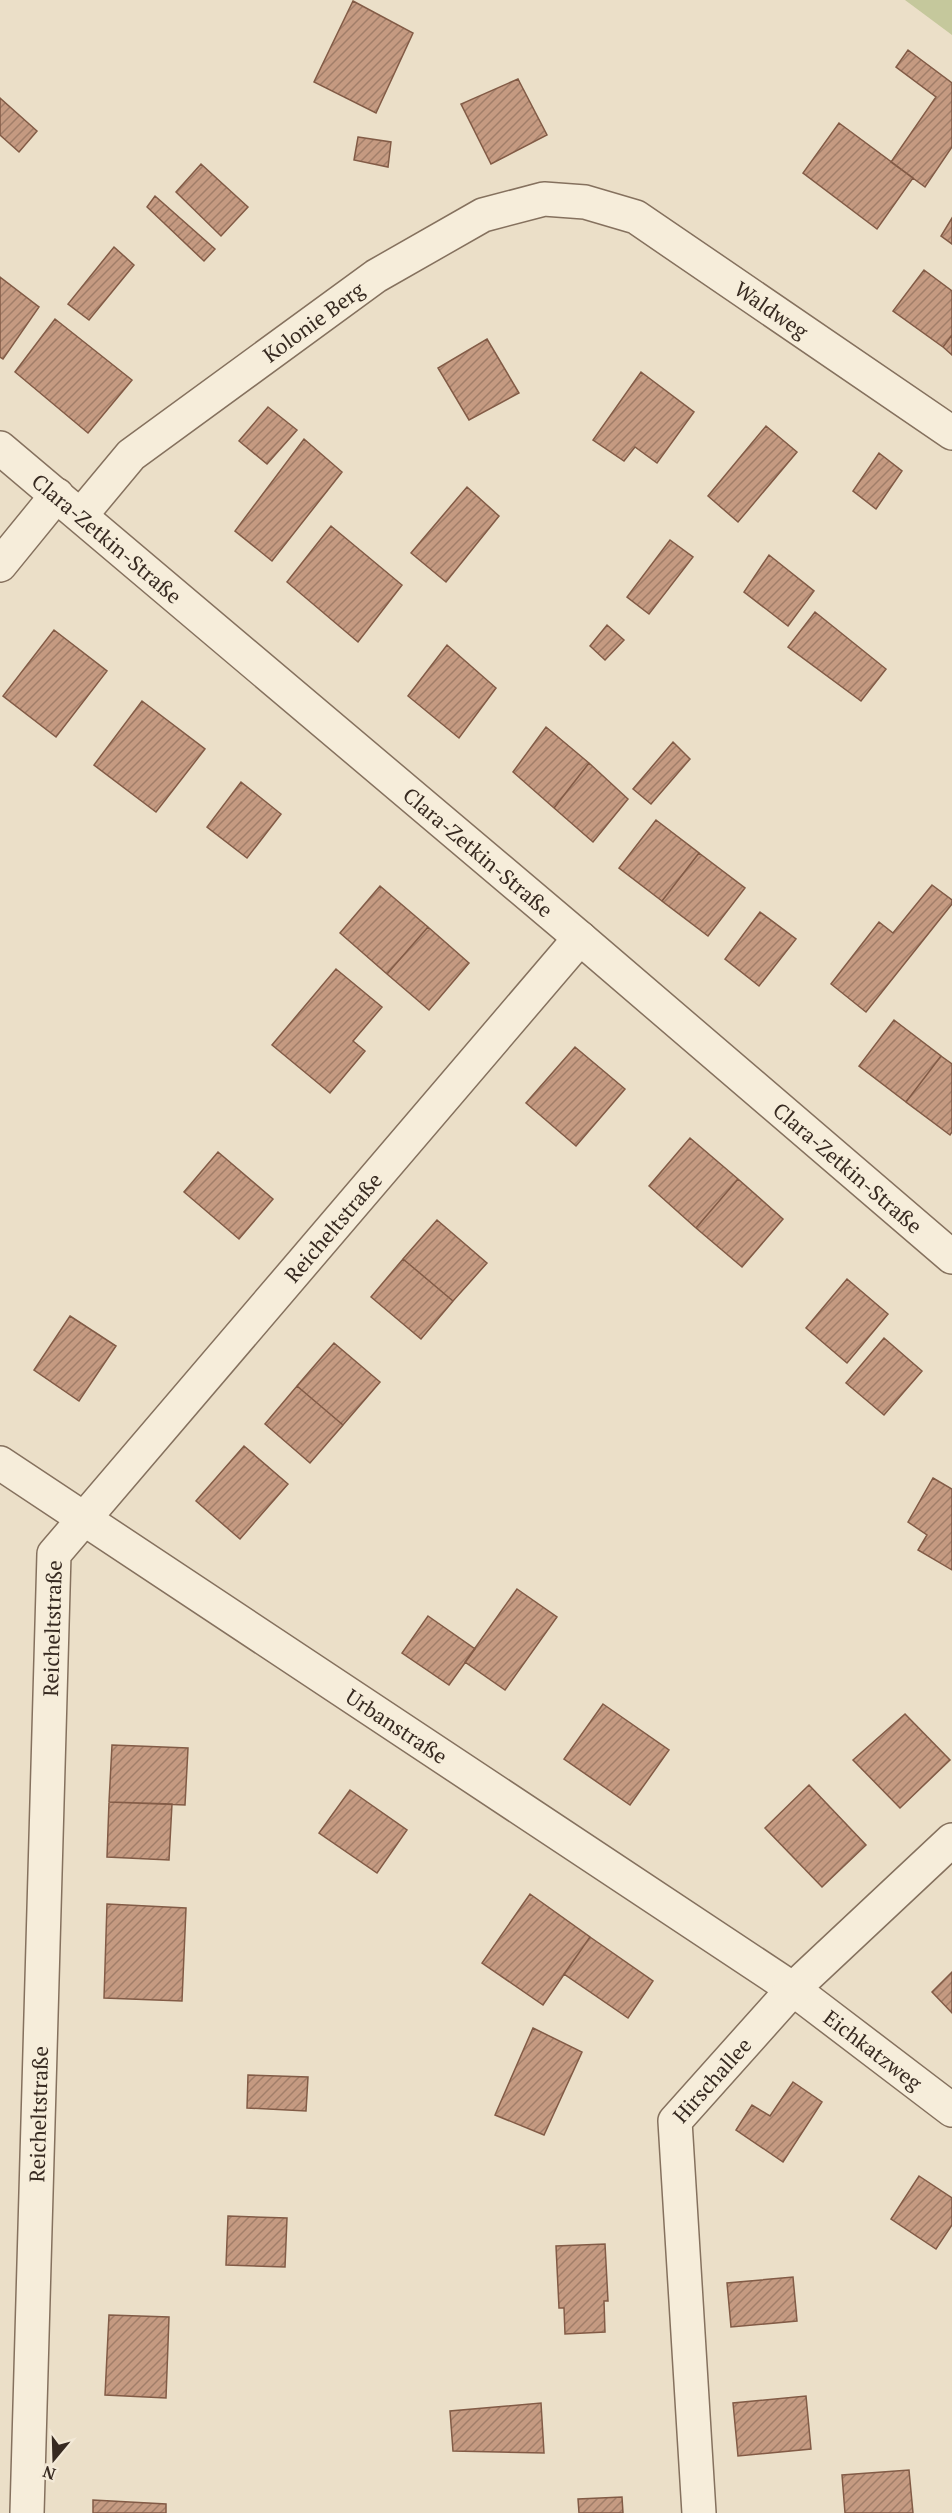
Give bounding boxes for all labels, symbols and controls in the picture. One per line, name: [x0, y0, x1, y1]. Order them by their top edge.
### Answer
street label: Waldweg: [729, 274, 815, 345]
street label: Kolonie Berg: [257, 275, 371, 368]
street label: Clara-Zetkin-Straße: [26, 467, 188, 610]
street label: Clara-Zetkin-Straße: [397, 781, 559, 923]
street label: Clara-Zetkin-Straße: [767, 1096, 928, 1239]
street label: Reicheltstraße: [278, 1166, 388, 1288]
street label: Reicheltstraße: [36, 1560, 68, 1697]
street label: Urbanstraße: [340, 1682, 453, 1770]
street label: Eichkatzweg: [818, 2003, 929, 2097]
street label: Hirschallee: [666, 2031, 757, 2128]
street label: Reicheltstraße: [22, 2046, 54, 2183]
north arrow: [24, 2429, 84, 2489]
text: N: [40, 2461, 58, 2486]

